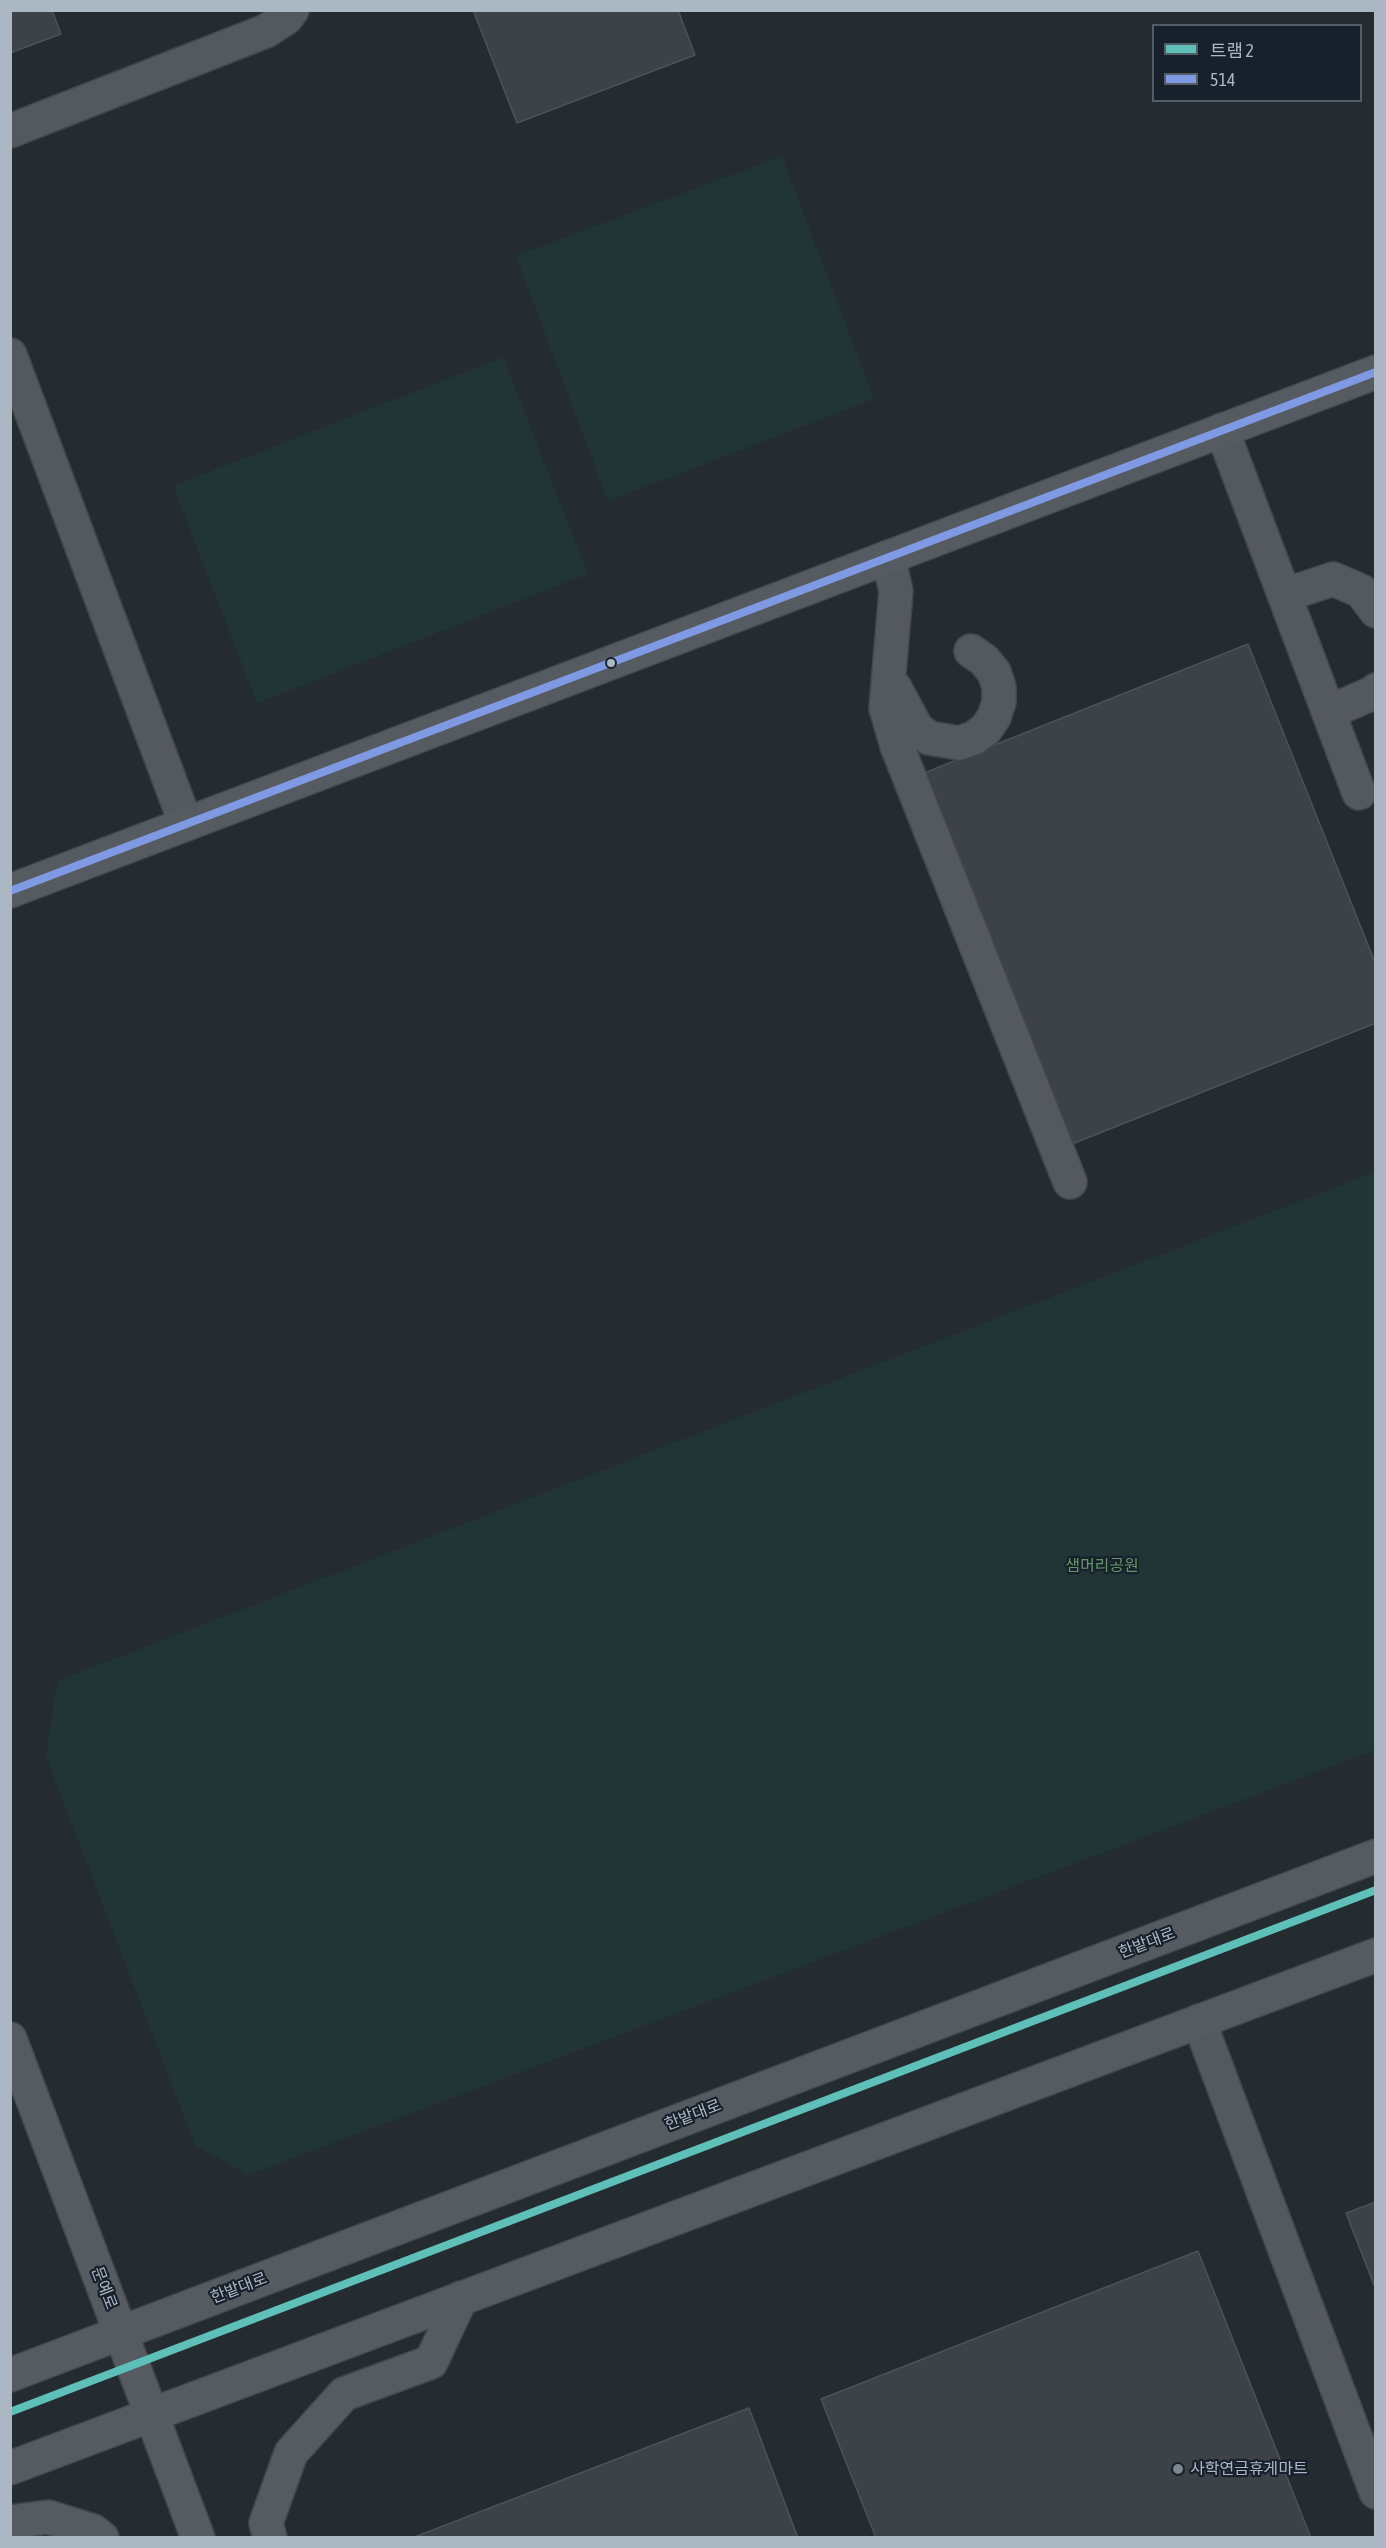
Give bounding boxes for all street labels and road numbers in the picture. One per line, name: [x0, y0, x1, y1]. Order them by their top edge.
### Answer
street label: 한밭대로: [1116, 1923, 1178, 1963]
street label: 한밭대로: [662, 2095, 724, 2135]
street label: 문예로: [87, 2264, 121, 2312]
street label: 한밭대로: [208, 2268, 270, 2308]

